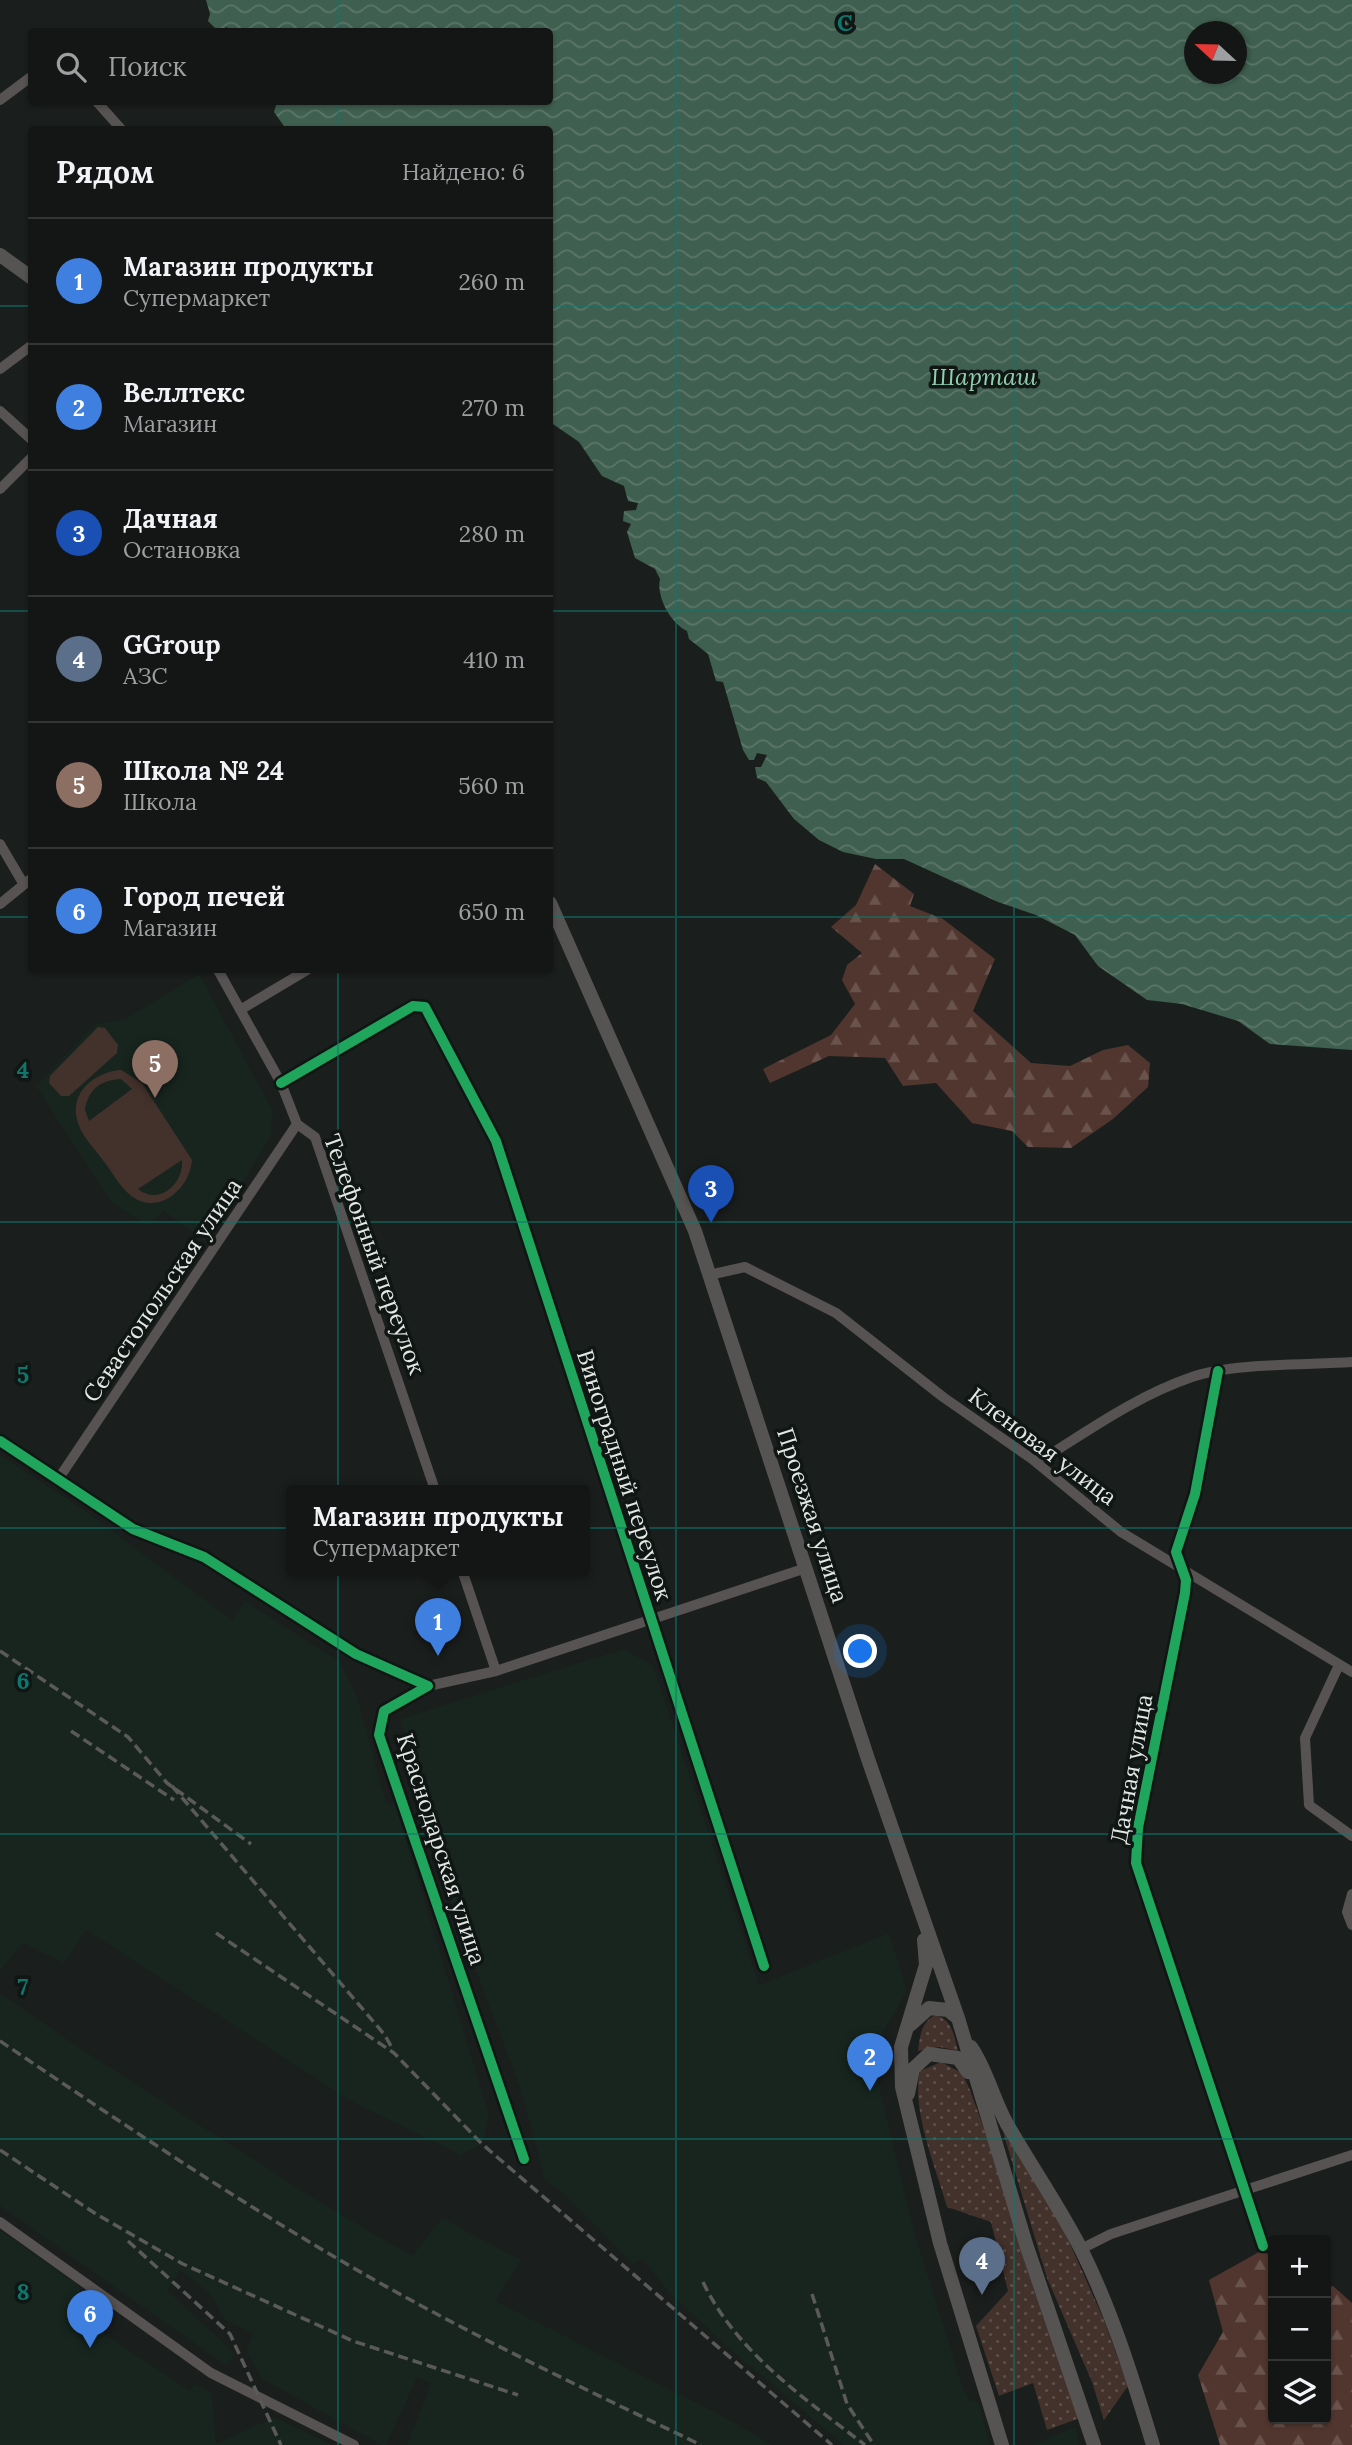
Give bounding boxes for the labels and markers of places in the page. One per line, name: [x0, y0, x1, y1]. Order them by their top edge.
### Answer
pin: 5: [132, 1040, 178, 1098]
pin: 3: [688, 1165, 734, 1223]
pin: 1: [415, 1598, 461, 1656]
pin: 2: [847, 2033, 893, 2091]
pin: 4: [959, 2237, 1005, 2295]
pin: 6: [67, 2290, 113, 2348]

